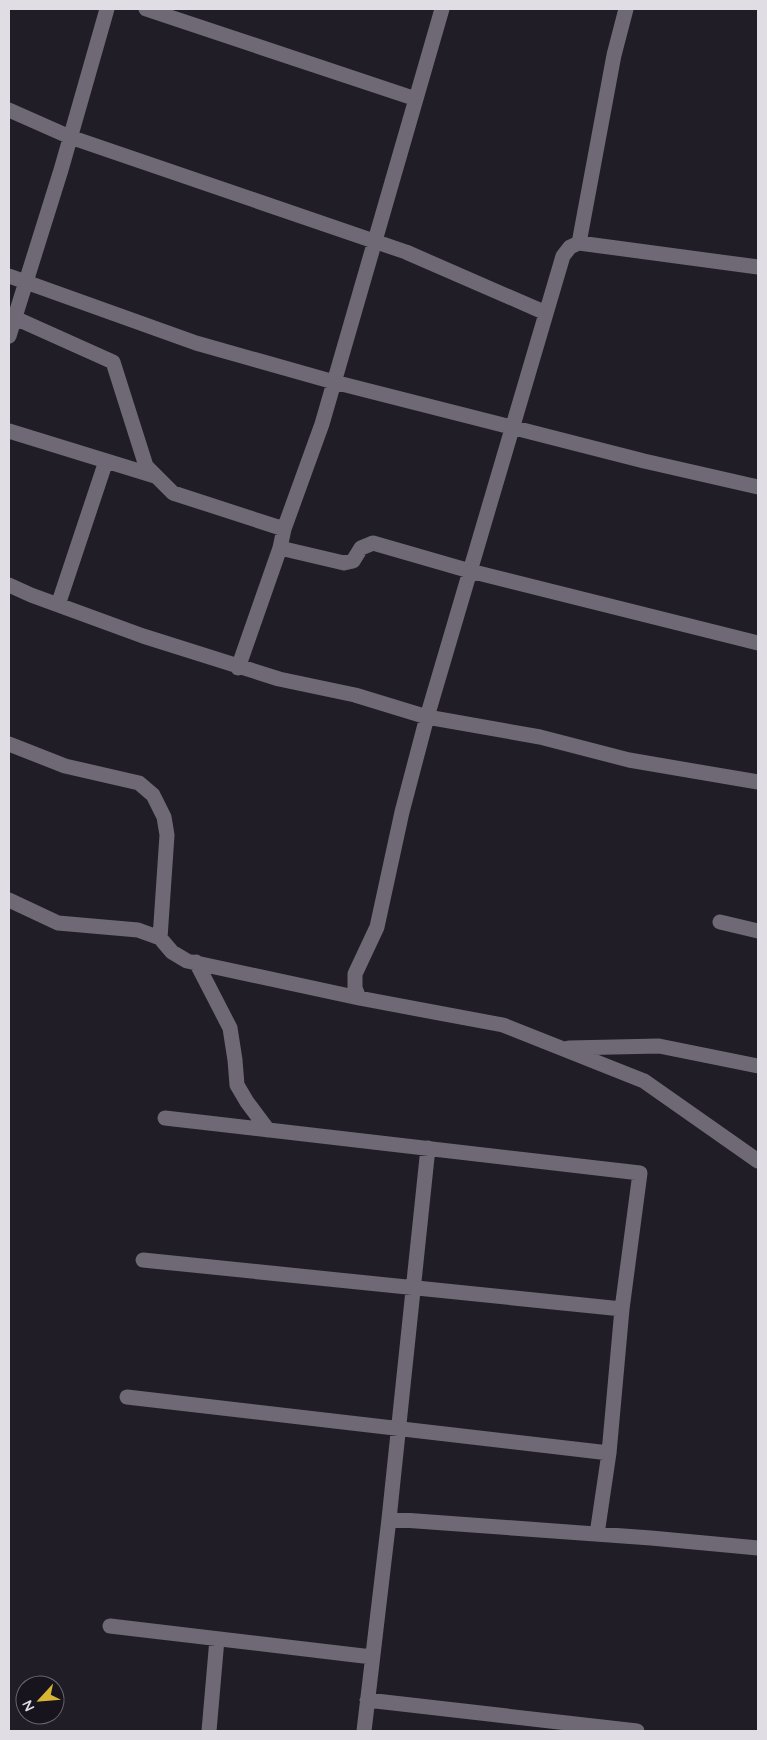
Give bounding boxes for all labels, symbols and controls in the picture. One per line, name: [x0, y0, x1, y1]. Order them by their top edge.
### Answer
north arrow: [15, 1675, 65, 1725]
text: N: [18, 1697, 39, 1714]

